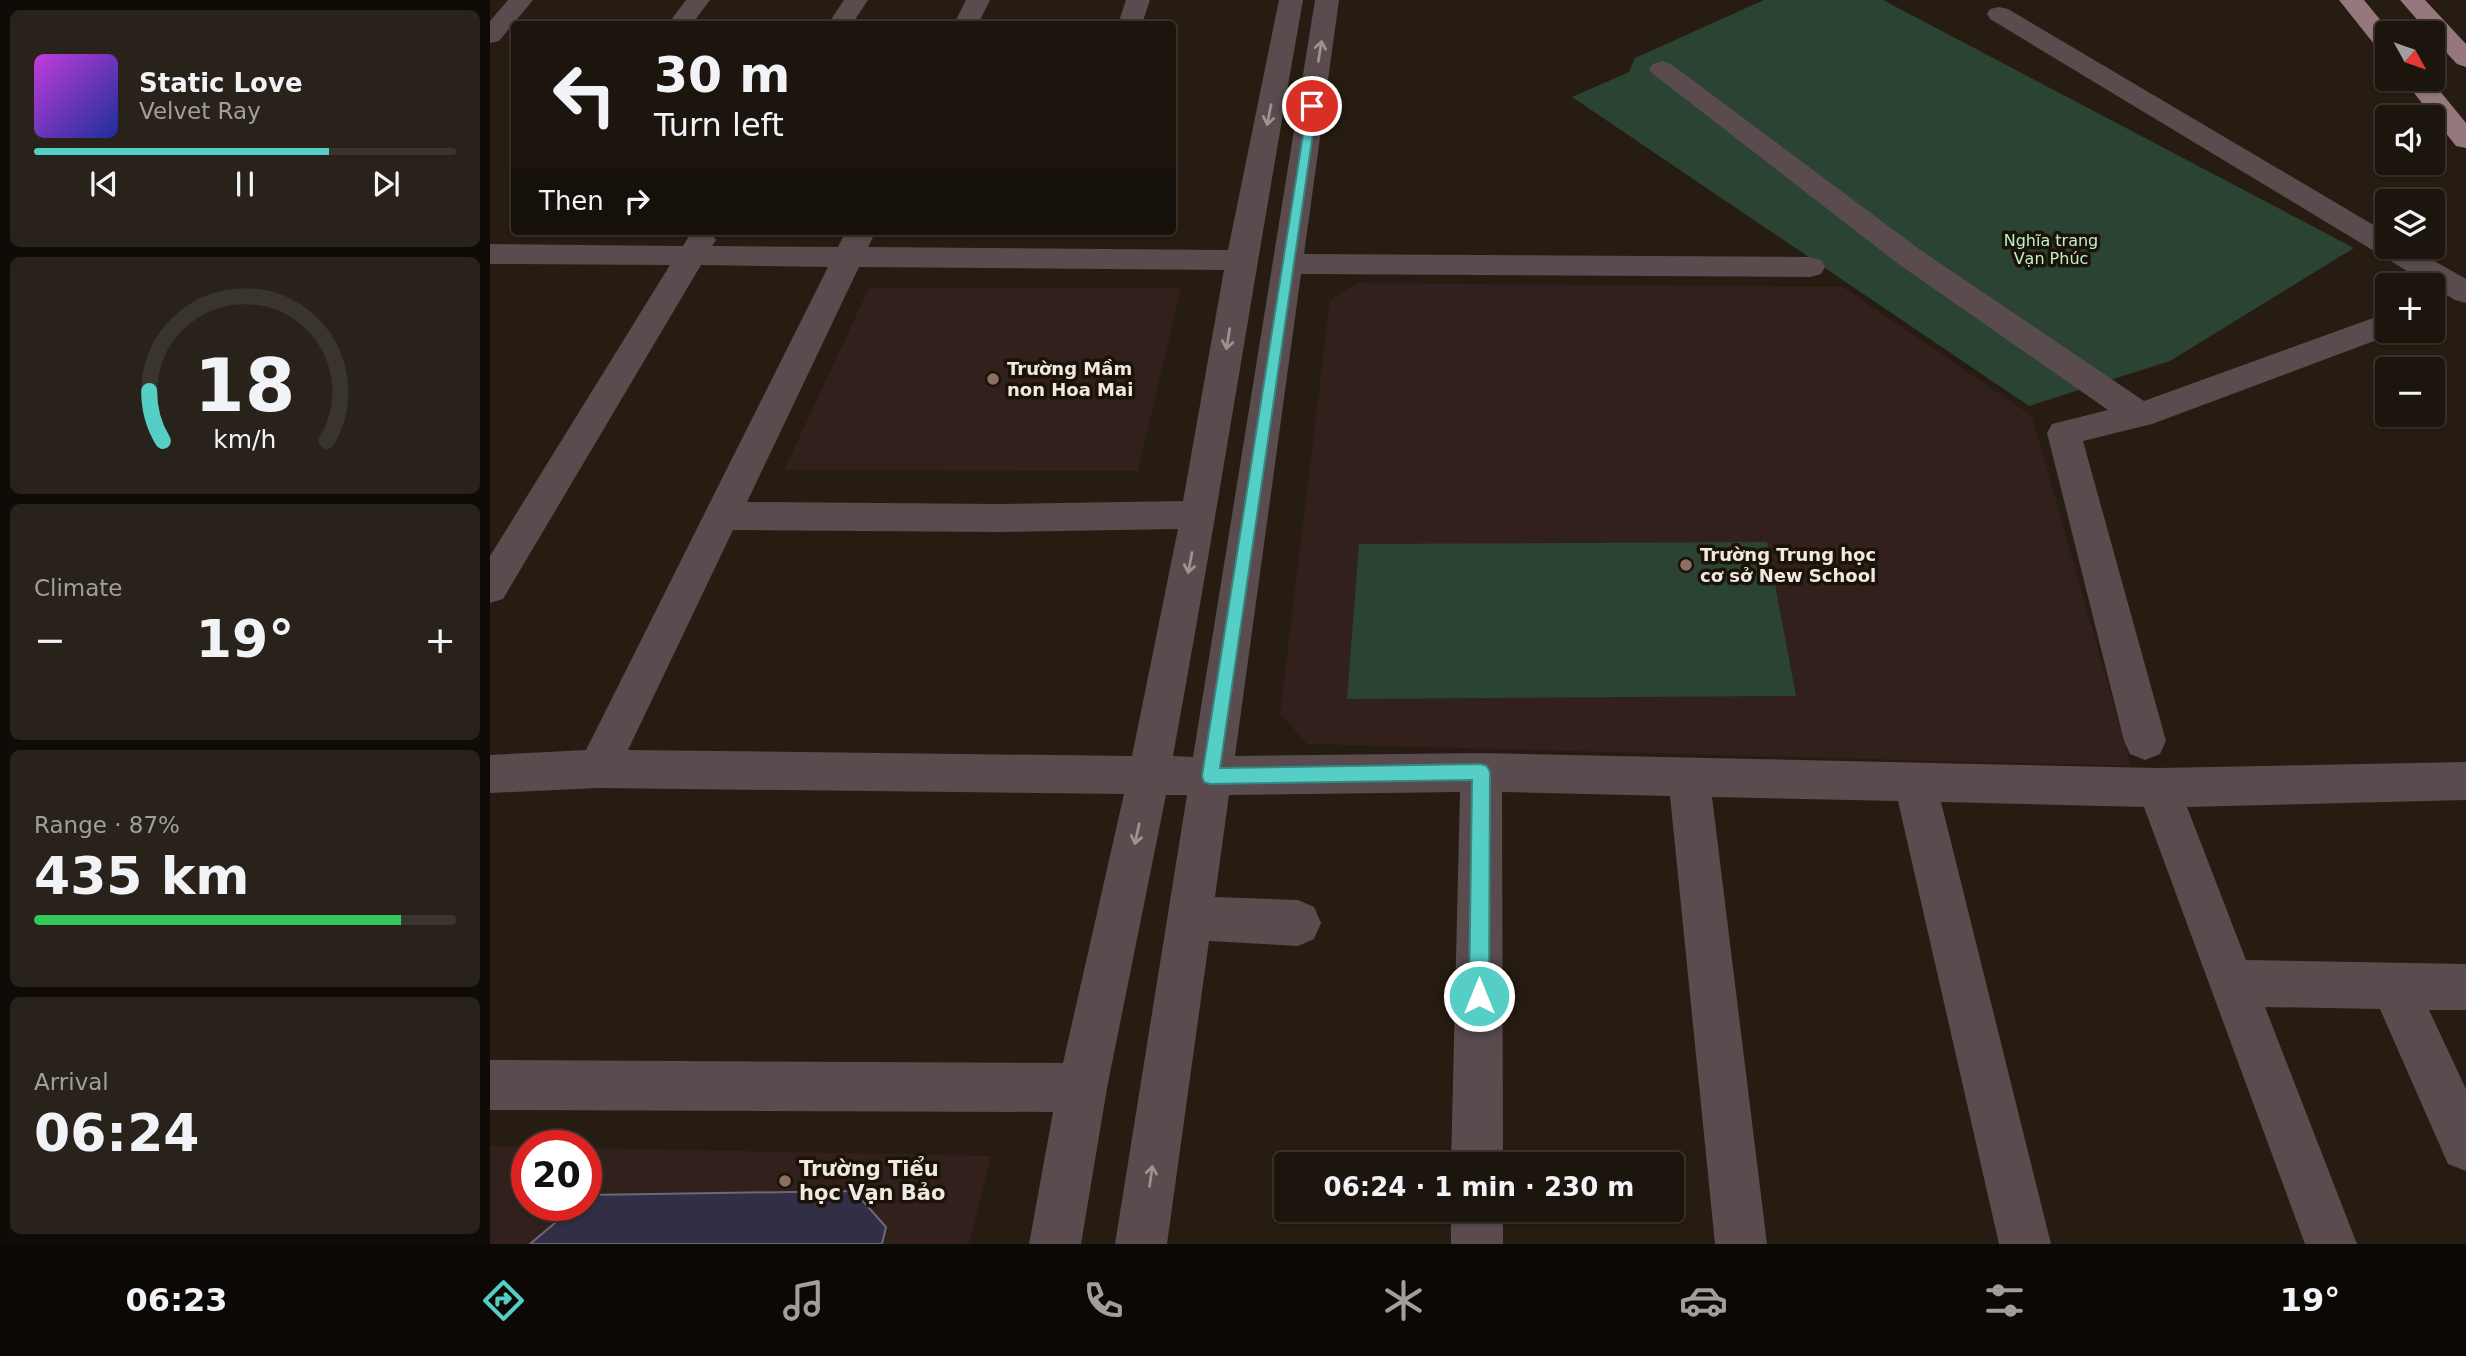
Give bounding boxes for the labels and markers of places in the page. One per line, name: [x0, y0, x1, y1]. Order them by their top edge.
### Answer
pin: [1282, 76, 1342, 136]
place label: Trường Mầm non Hoa Mai: [1007, 358, 1133, 400]
marker: Trường Mầm non Hoa Mai: [985, 371, 1001, 387]
place label: Trường Trung học cơ sở New School: [1700, 544, 1876, 586]
marker: Trường Trung học cơ sở New School: [1678, 557, 1694, 573]
place label: Trường Tiểu học Vạn Bảo: [799, 1156, 945, 1205]
marker: Trường Tiểu học Vạn Bảo: [777, 1173, 793, 1189]

